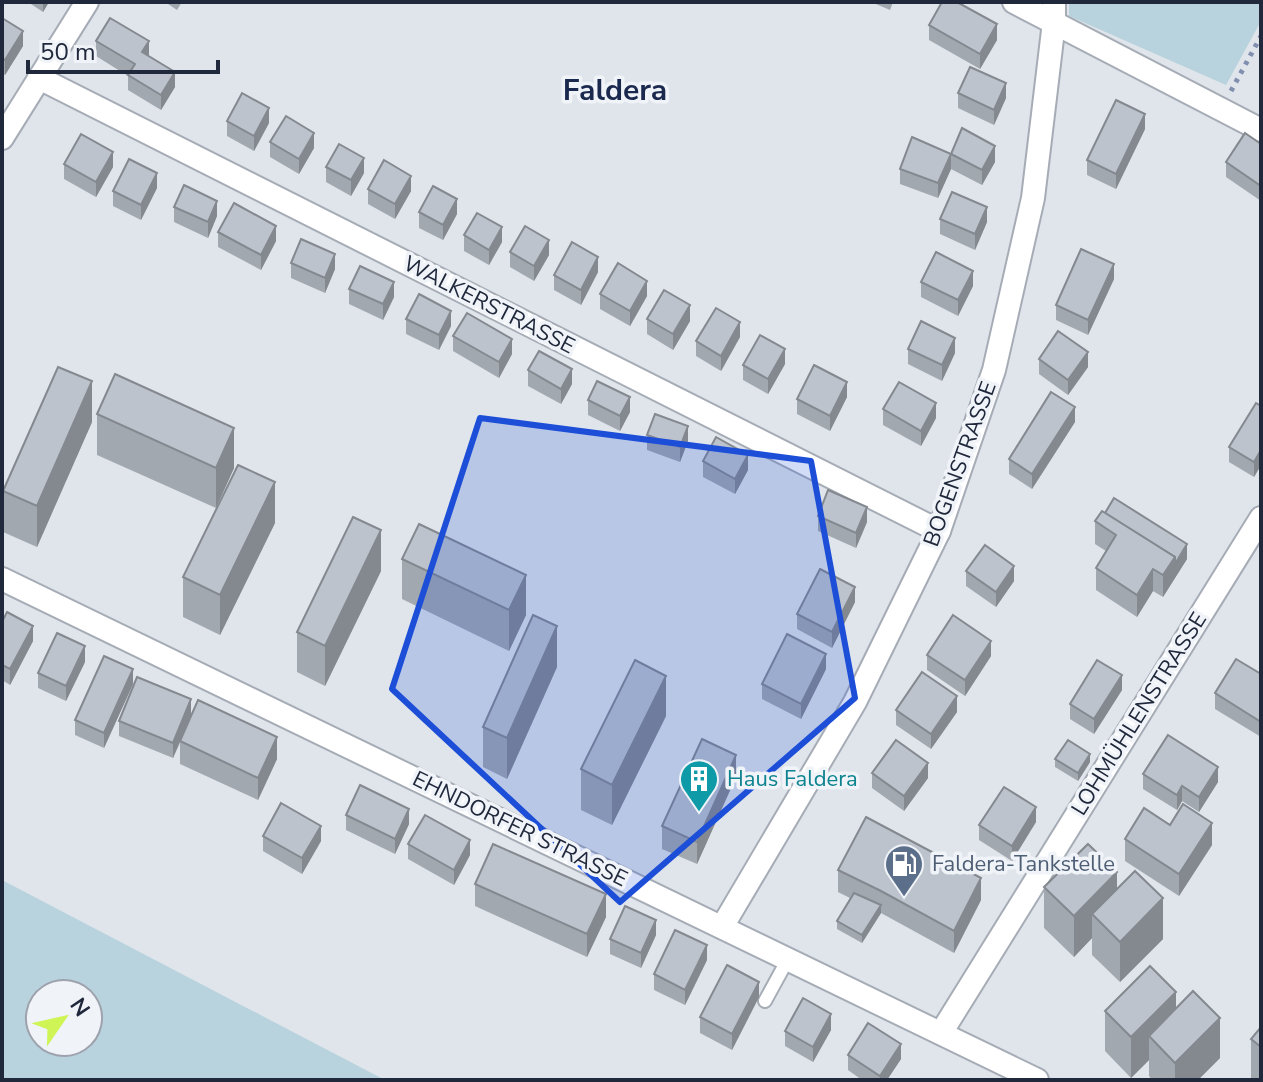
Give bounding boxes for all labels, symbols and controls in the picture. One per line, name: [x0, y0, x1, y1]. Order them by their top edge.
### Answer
scale bar: [28, 24, 218, 74]
text: 50 m: [40, 36, 96, 68]
district label: Faldera: [563, 70, 667, 111]
street label: WALKERSTRASSE: [398, 249, 580, 361]
street label: BOGENSTRASSE: [916, 377, 1004, 551]
street label: LOHMÜHLENSTRASSE: [1064, 607, 1214, 821]
building icon: Haus Faldera: [678, 758, 720, 813]
street label: EHNDORFER STRASSE: [407, 764, 633, 894]
place label: Haus Faldera: [727, 764, 858, 794]
fuel station icon: Faldera-Tankstelle: [883, 843, 925, 898]
place label: Faldera-Tankstelle: [932, 849, 1115, 879]
north arrow: [24, 978, 104, 1058]
text: N: [63, 992, 97, 1023]

